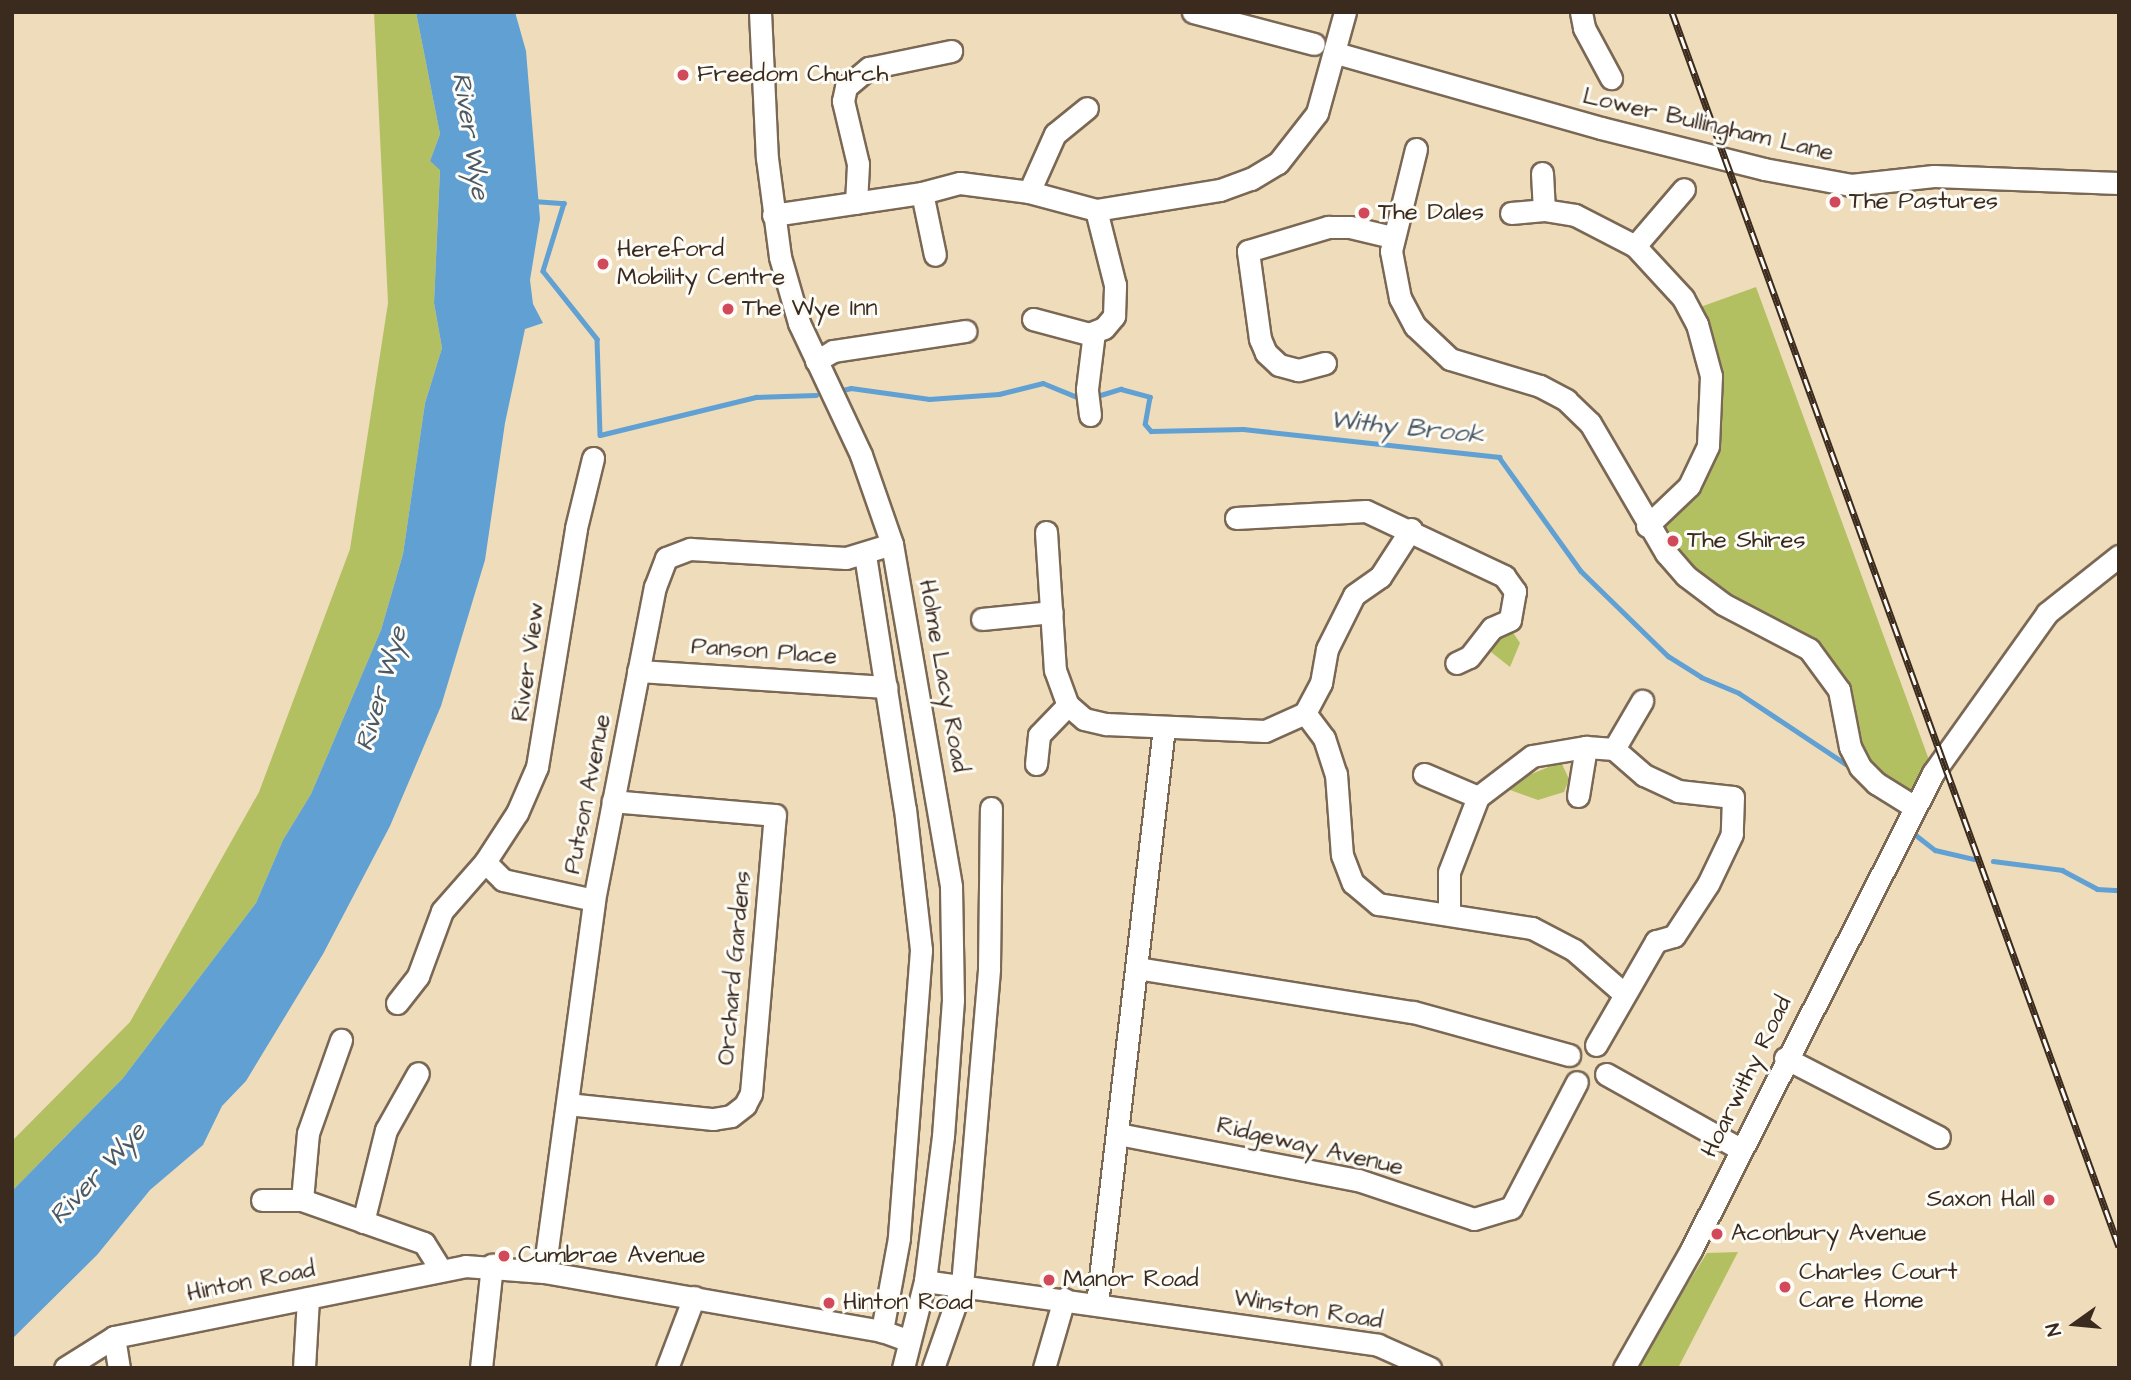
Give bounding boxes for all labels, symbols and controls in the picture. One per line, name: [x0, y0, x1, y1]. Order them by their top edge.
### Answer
place label: Freedom Church: [697, 61, 888, 89]
marker: Freedom Church: [675, 67, 691, 83]
water label: River Wye: [445, 71, 495, 201]
street label: Lower Bullingham Lane: [1580, 82, 1836, 168]
place label: The Pastures: [1849, 188, 1998, 216]
marker: The Pastures: [1827, 194, 1843, 210]
place label: The Dales: [1378, 199, 1484, 227]
marker: The Dales: [1356, 205, 1372, 221]
place label: Hereford Mobility Centre: [617, 236, 785, 292]
marker: Hereford Mobility Centre: [595, 256, 611, 272]
place label: The Wye Inn: [742, 295, 877, 323]
marker: The Wye Inn: [720, 301, 736, 317]
water label: Withy Brook: [1329, 404, 1485, 452]
place label: The Shires: [1687, 527, 1806, 555]
marker: The Shires: [1665, 533, 1681, 549]
street label: Holme Lacy Road: [912, 577, 974, 775]
street label: River View: [506, 601, 552, 723]
water label: River Wye: [349, 623, 415, 755]
street label: Panson Place: [690, 633, 838, 671]
street label: Putson Avenue: [558, 712, 618, 876]
street label: Orchard Gardens: [712, 870, 758, 1066]
street label: Hoarwithy Road: [1695, 992, 1799, 1162]
street label: Ridgeway Avenue: [1214, 1112, 1406, 1182]
water label: River Wye: [43, 1117, 153, 1231]
place label: Saxon Hall: [1927, 1186, 2035, 1214]
marker: Saxon Hall: [2041, 1192, 2057, 1208]
place label: Aconbury Avenue: [1731, 1220, 1927, 1248]
marker: Aconbury Avenue: [1709, 1226, 1725, 1242]
place label: Cumbrae Avenue: [518, 1242, 705, 1270]
marker: Cumbrae Avenue: [496, 1248, 512, 1264]
street label: Hinton Road: [184, 1255, 318, 1309]
place label: Charles Court Care Home: [1799, 1259, 1957, 1315]
place label: Manor Road: [1063, 1266, 1199, 1294]
marker: Manor Road: [1041, 1272, 1057, 1288]
marker: Charles Court Care Home: [1777, 1279, 1793, 1295]
street label: Winston Road: [1232, 1284, 1384, 1336]
place label: Hinton Road: [843, 1289, 973, 1317]
north arrow: [2040, 1289, 2110, 1359]
marker: Hinton Road: [821, 1295, 837, 1311]
text: N: [2040, 1320, 2069, 1339]

